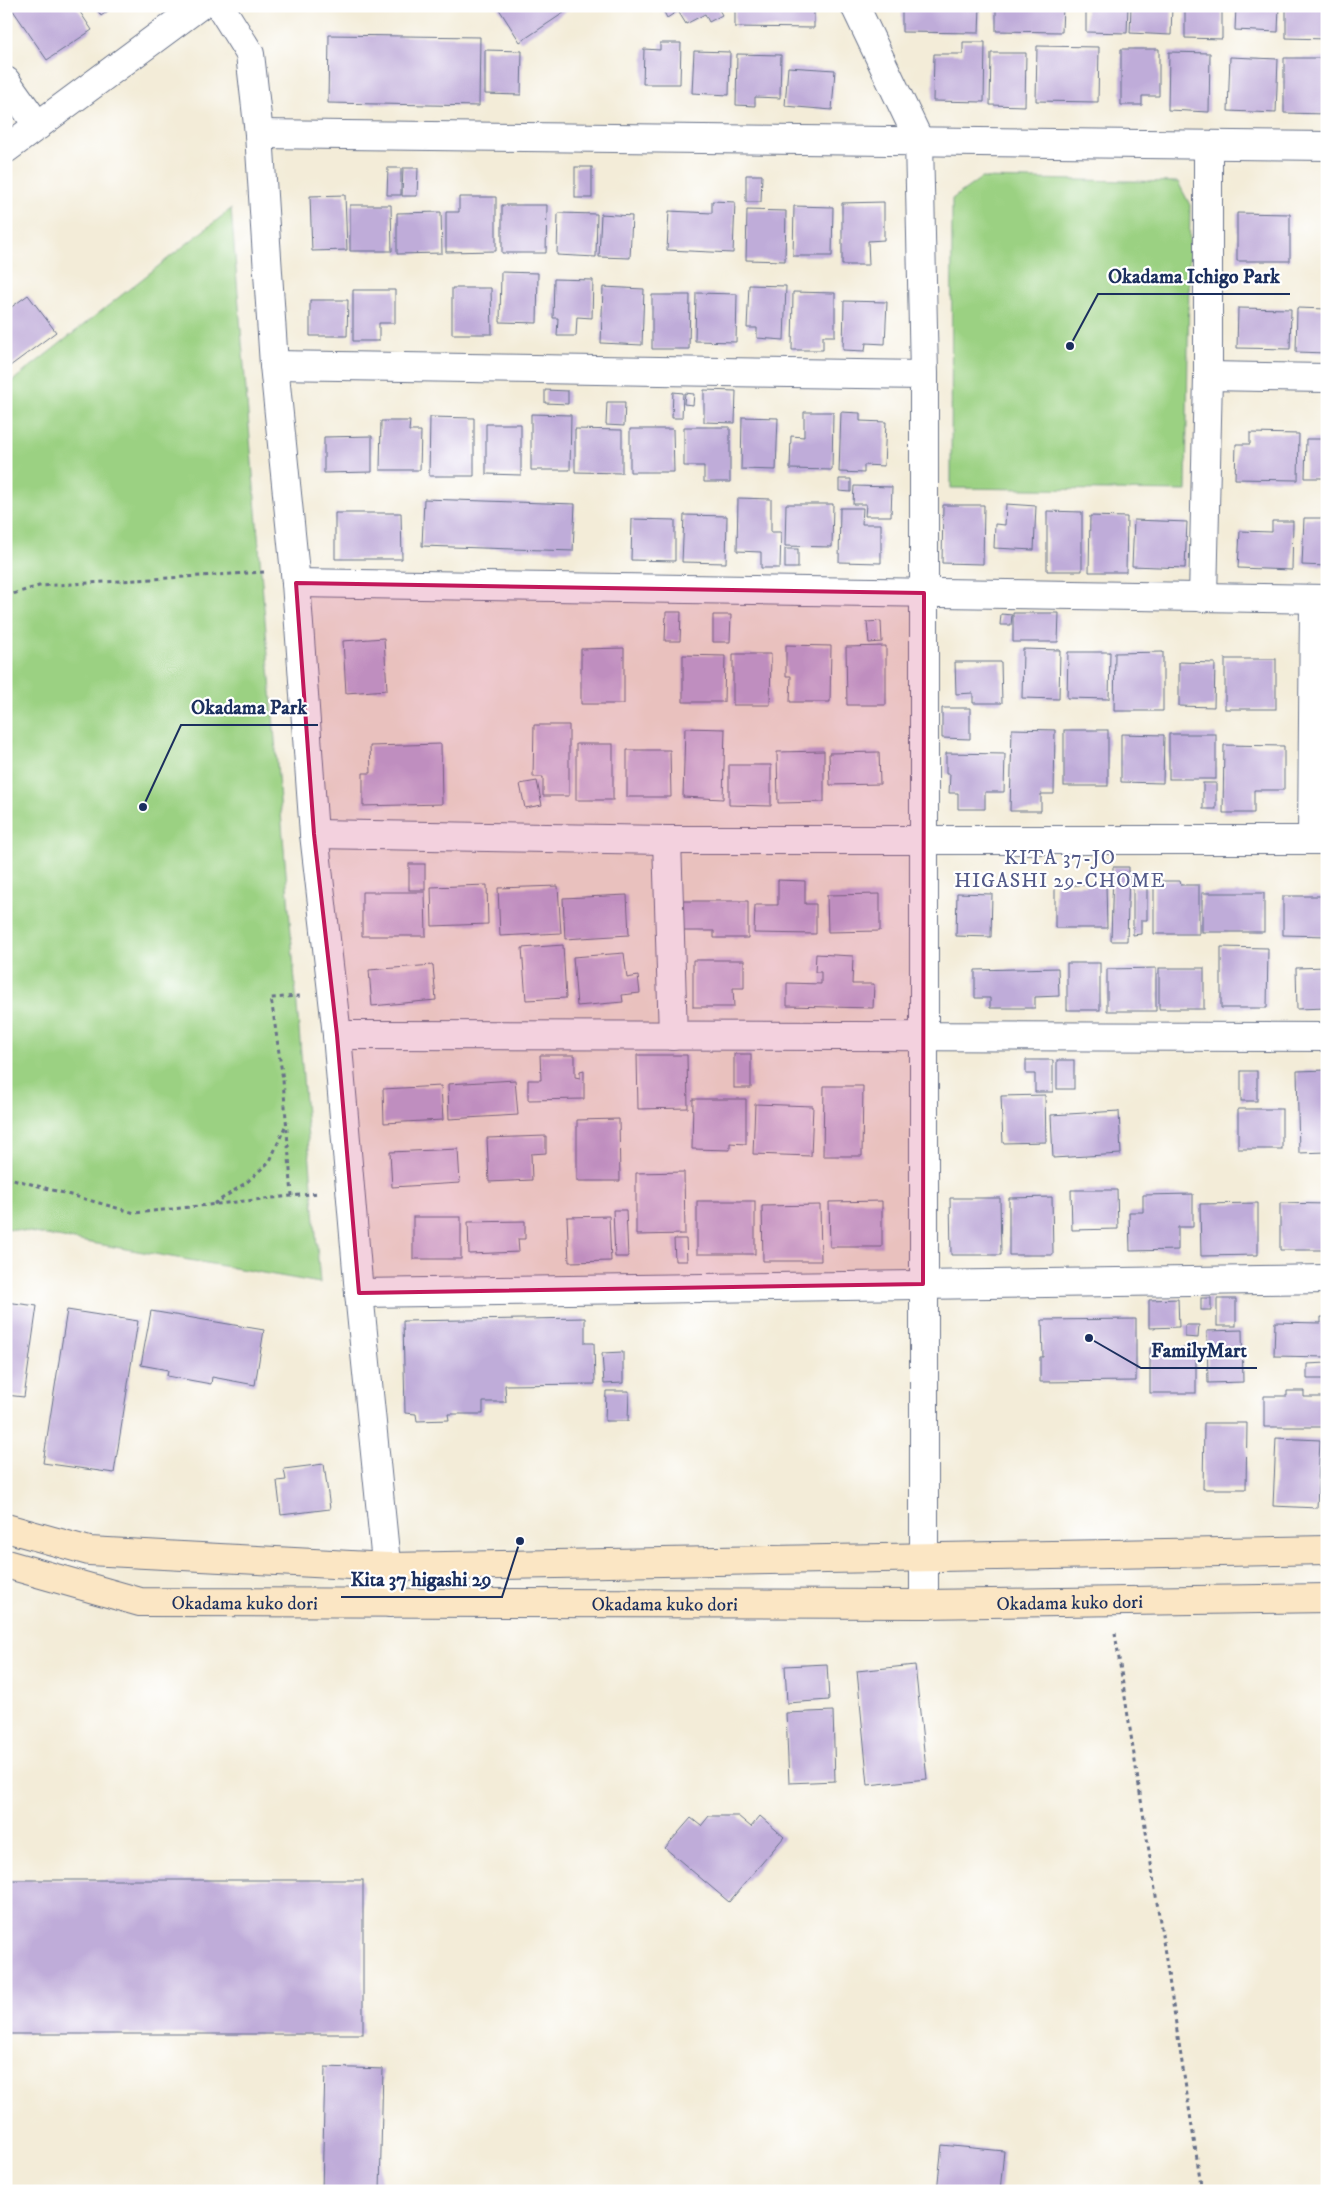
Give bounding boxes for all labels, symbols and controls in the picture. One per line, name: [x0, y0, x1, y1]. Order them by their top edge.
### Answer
callout: Okadama Ichigo Park: [1098, 259, 1290, 294]
text: Okadama Ichigo Park: [1108, 265, 1281, 290]
callout: Okadama Park: [181, 690, 318, 725]
text: Okadama Park: [191, 696, 308, 721]
district label: KITA 37-JO HIGASHI 29-CHOME: [954, 846, 1166, 894]
callout: FamilyMart: [1141, 1333, 1257, 1368]
text: FamilyMart: [1151, 1339, 1247, 1364]
callout: Kita 37 higashi 29: [341, 1562, 502, 1597]
text: Kita 37 higashi 29: [351, 1568, 491, 1593]
street label: Okadama kuko dori: [996, 1591, 1143, 1616]
street label: Okadama kuko dori: [171, 1592, 318, 1615]
street label: Okadama kuko dori: [591, 1593, 738, 1617]

